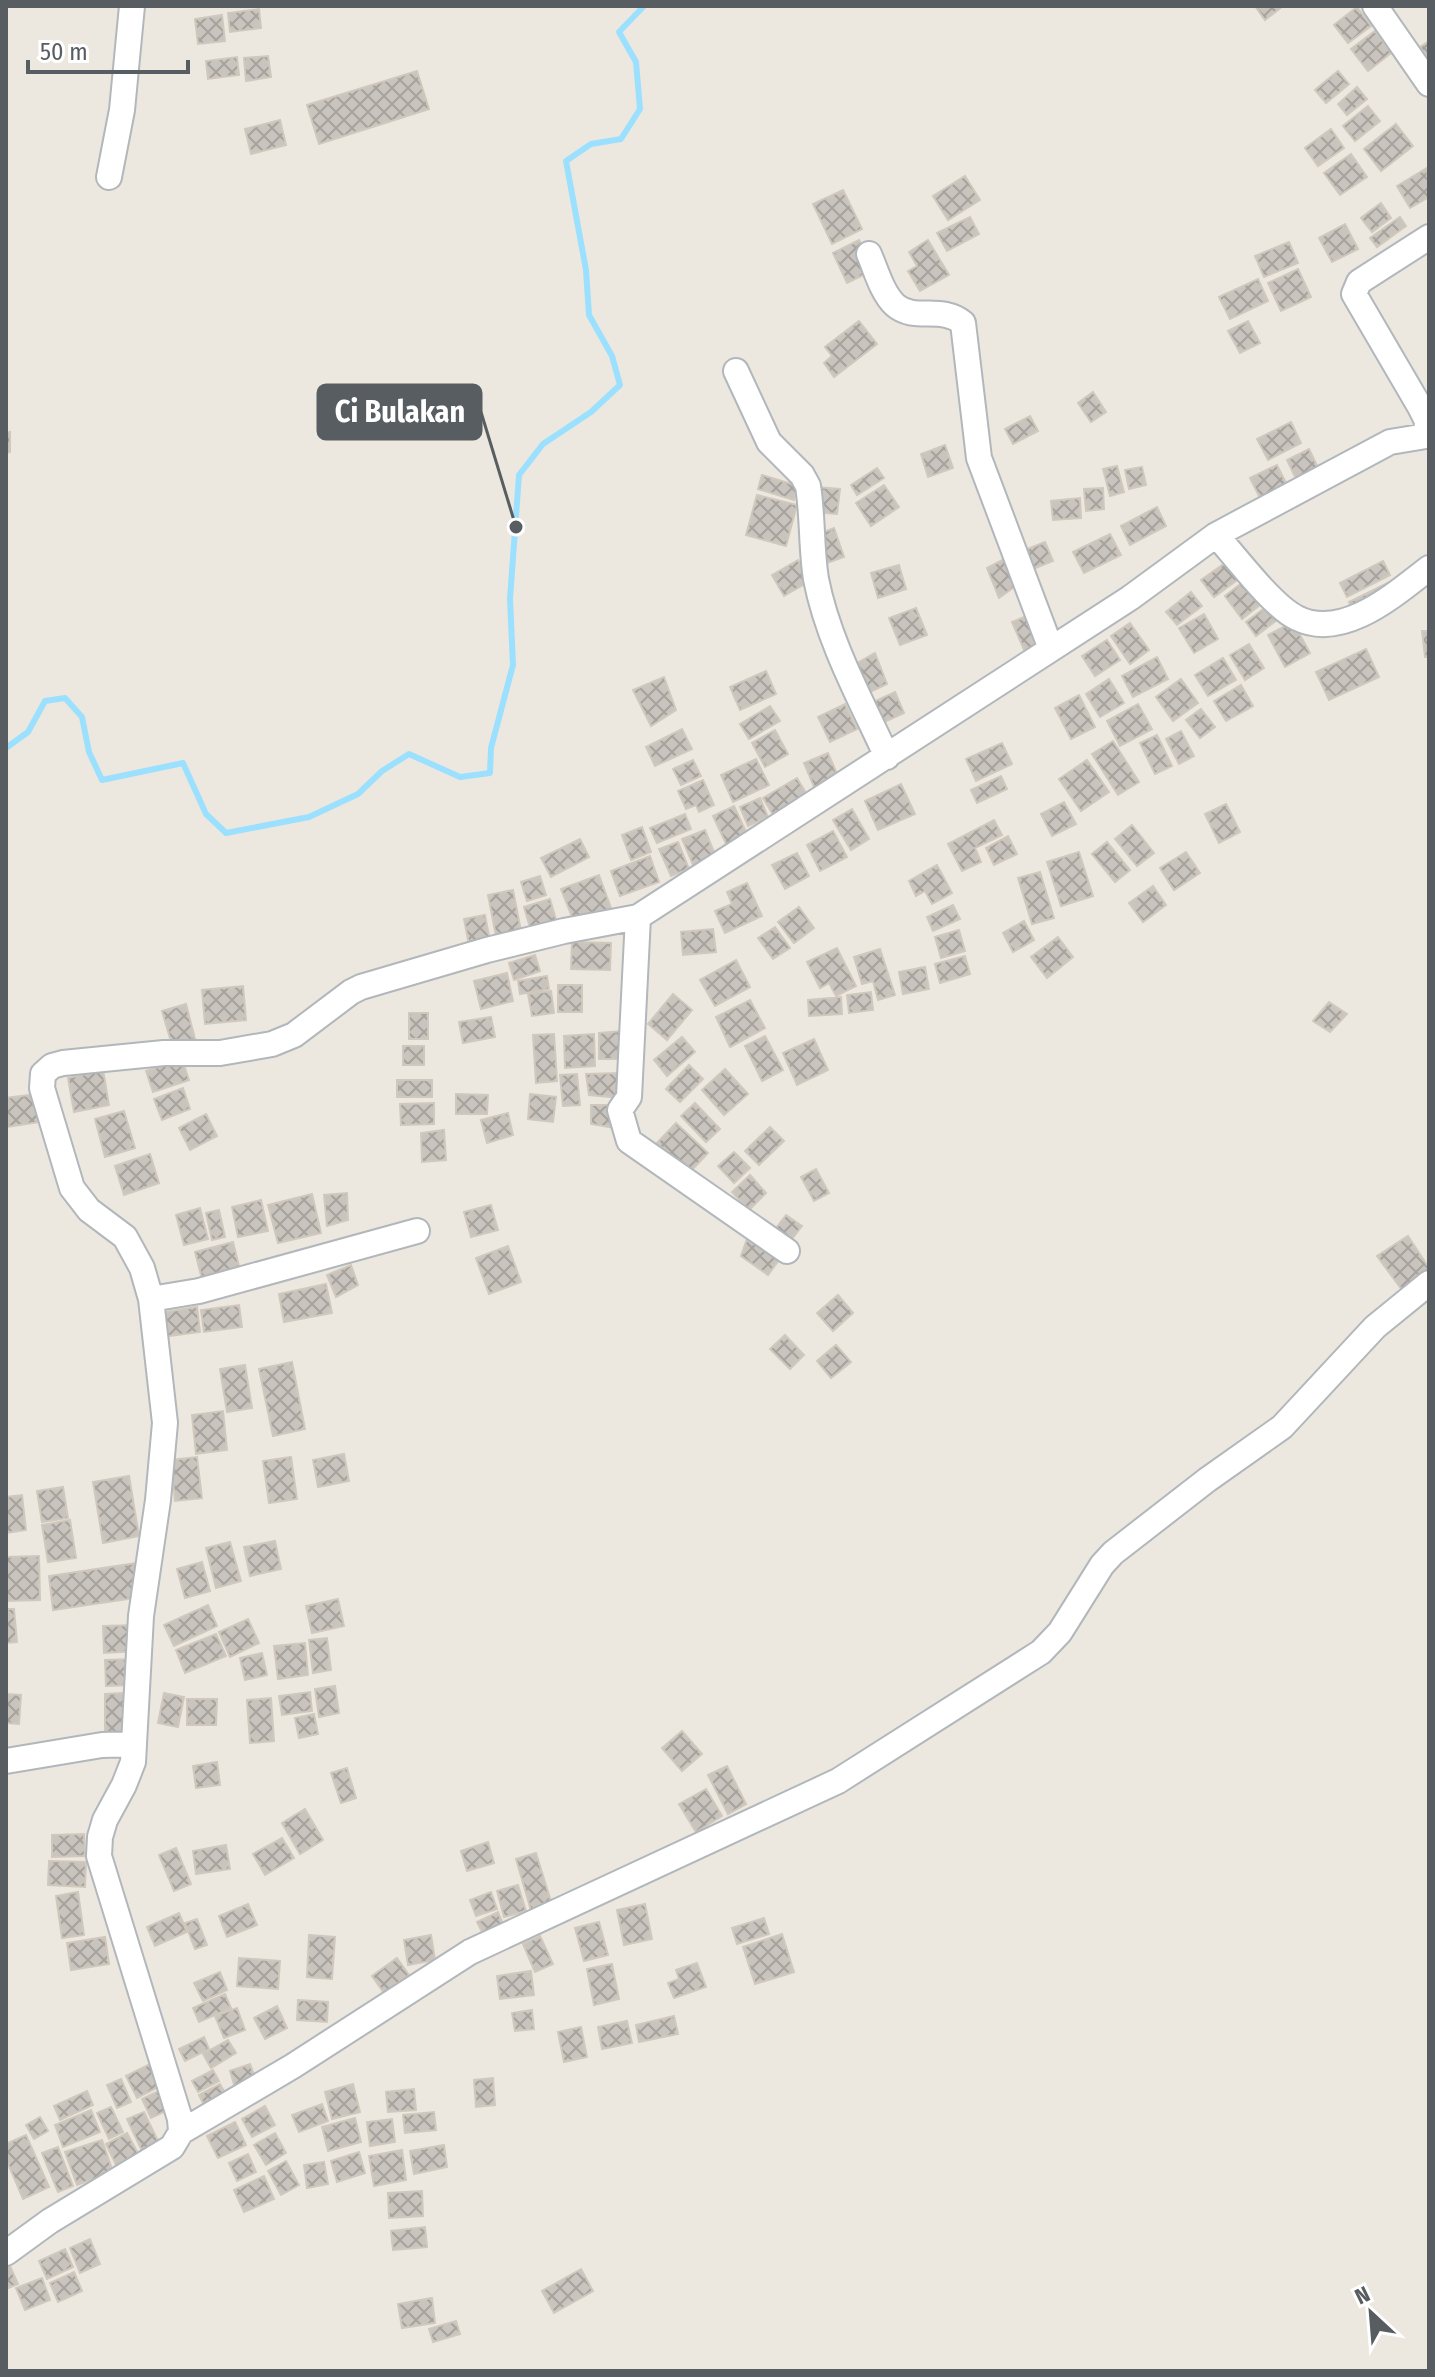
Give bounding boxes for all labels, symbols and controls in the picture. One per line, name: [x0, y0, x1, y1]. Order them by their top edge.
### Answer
scale bar: [28, 24, 188, 74]
text: 50 m: [40, 38, 88, 66]
callout: Ci Bulakan: [318, 385, 481, 439]
text: Ci Bulakan: [335, 394, 465, 430]
north arrow: [1331, 2273, 1411, 2353]
text: N: [1351, 2280, 1374, 2310]

